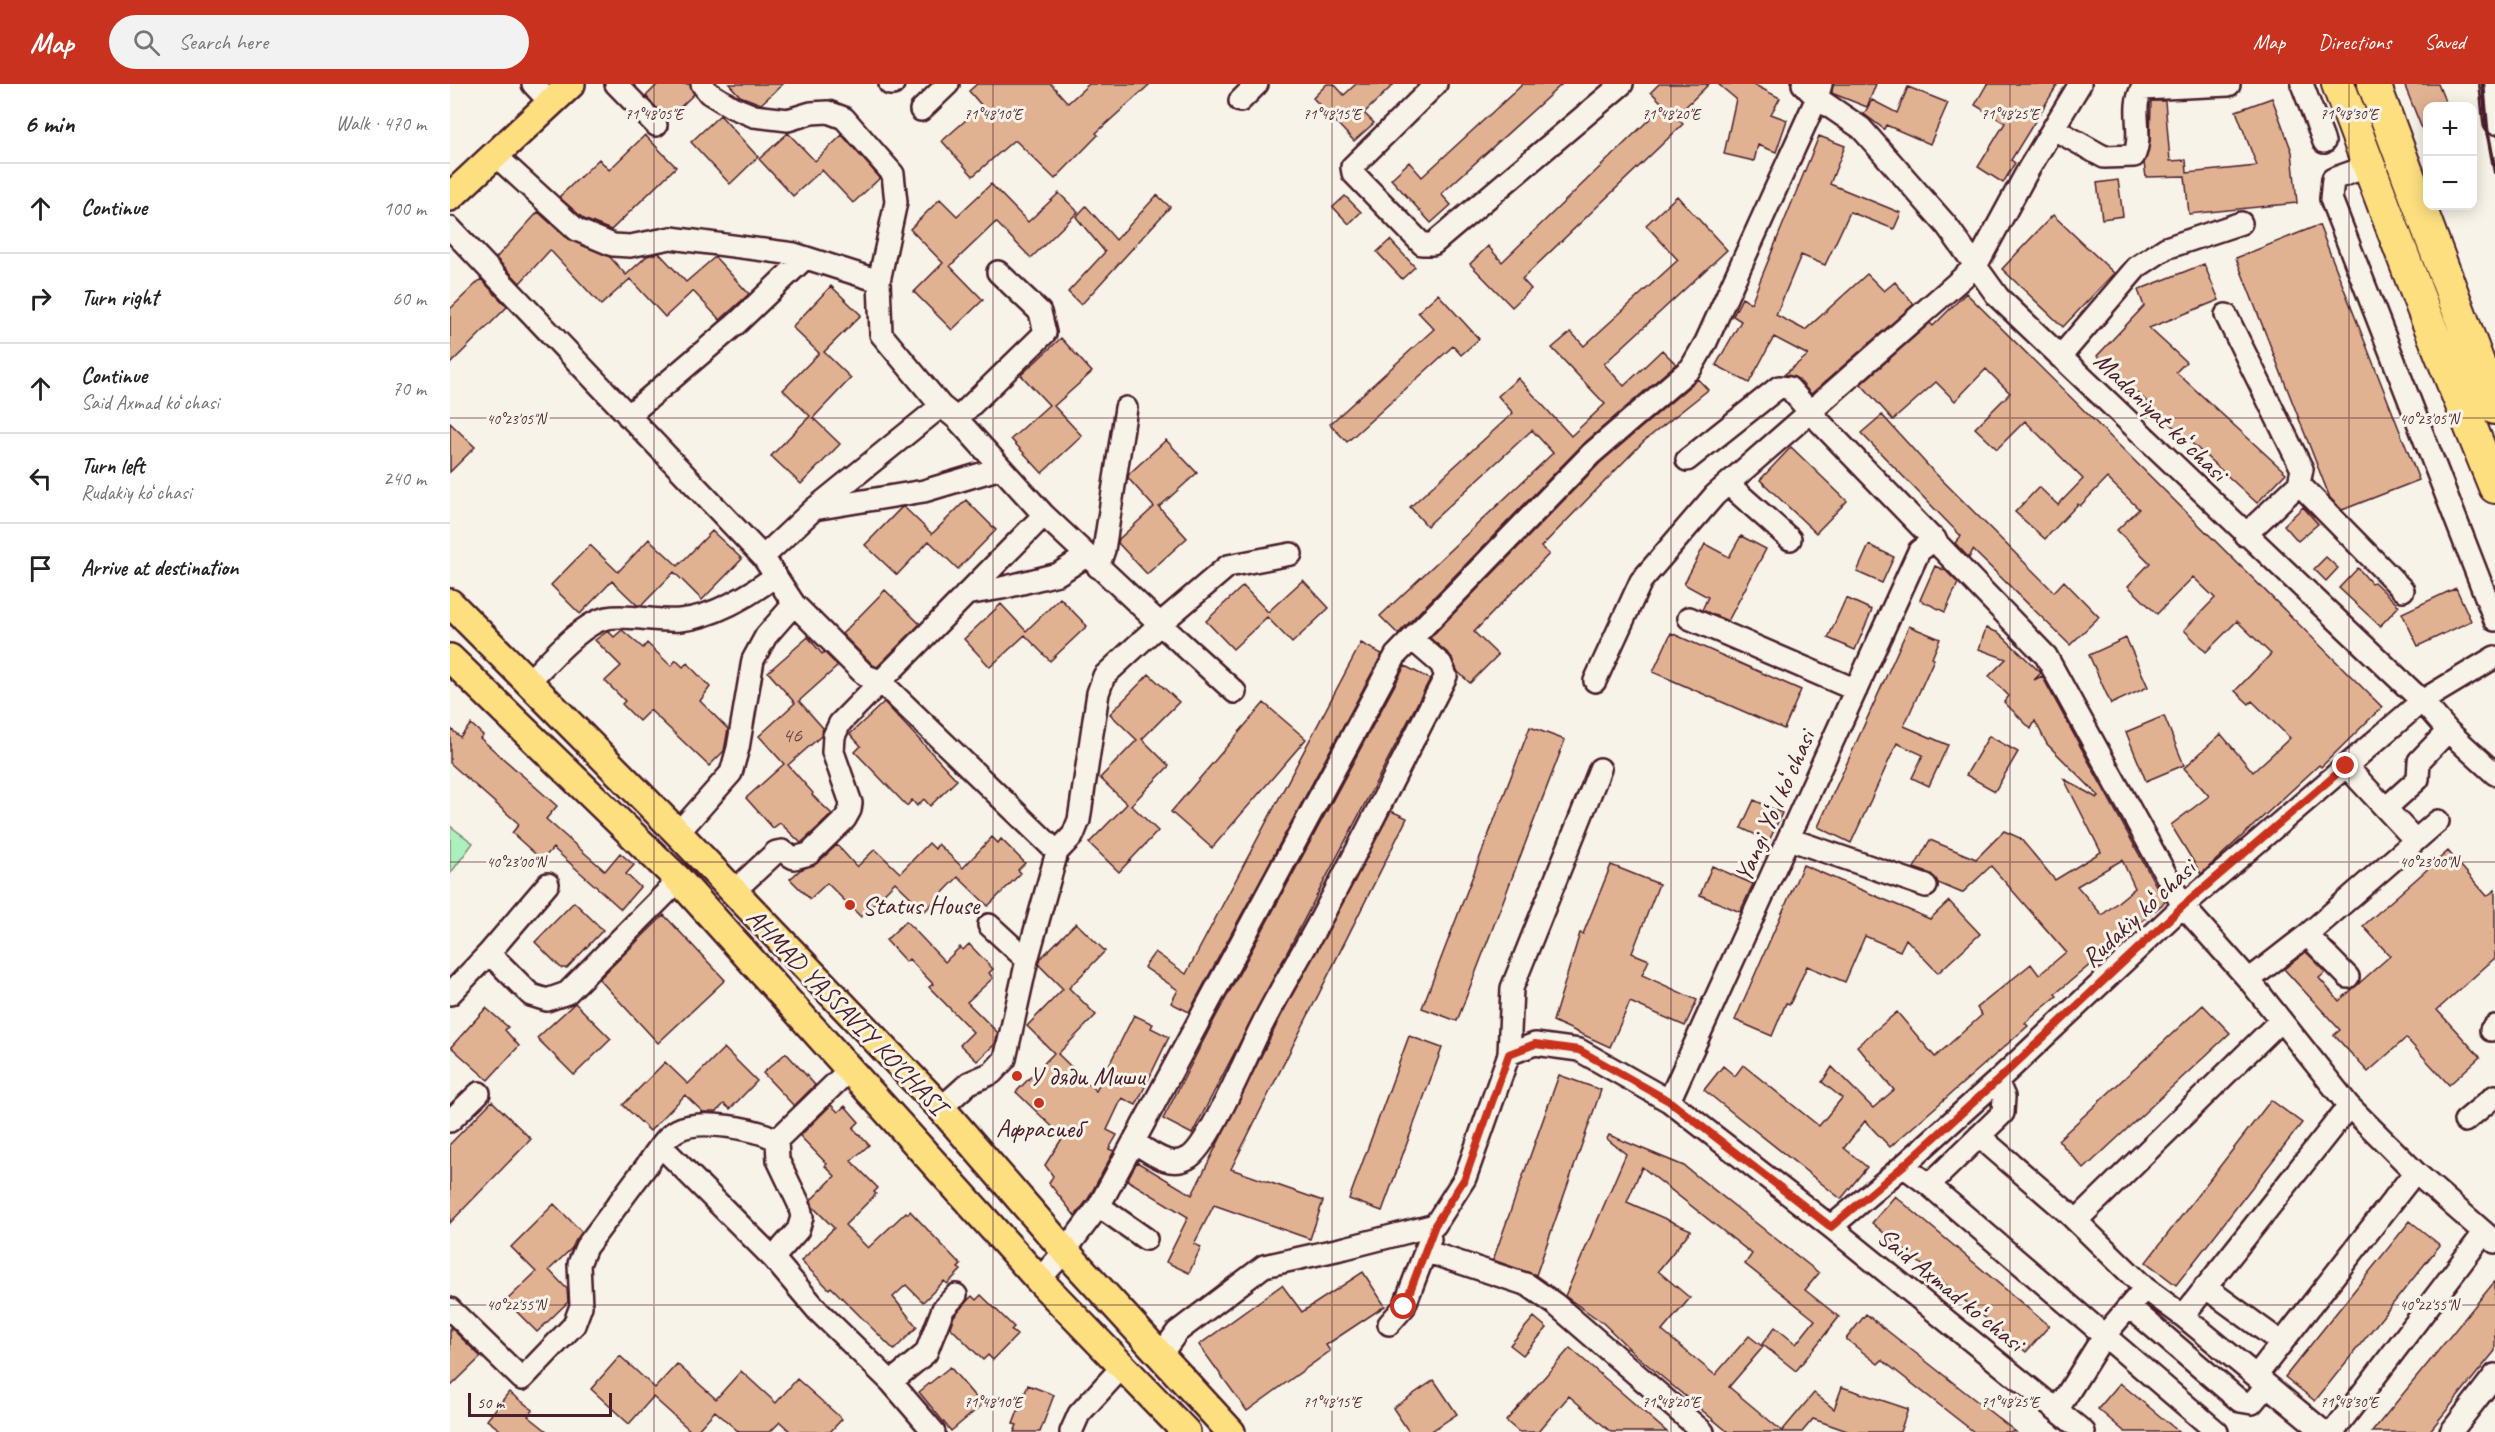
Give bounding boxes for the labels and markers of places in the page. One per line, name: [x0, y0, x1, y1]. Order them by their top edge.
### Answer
place label: Status House: [862, 889, 981, 922]
marker: Status House: [843, 898, 857, 912]
place label: У дяди Миши: [1029, 1060, 1146, 1093]
marker: У дяди Миши: [1010, 1069, 1024, 1083]
marker: Афрасиеб: [1032, 1096, 1046, 1110]
place label: Афрасиеб: [996, 1112, 1089, 1145]

